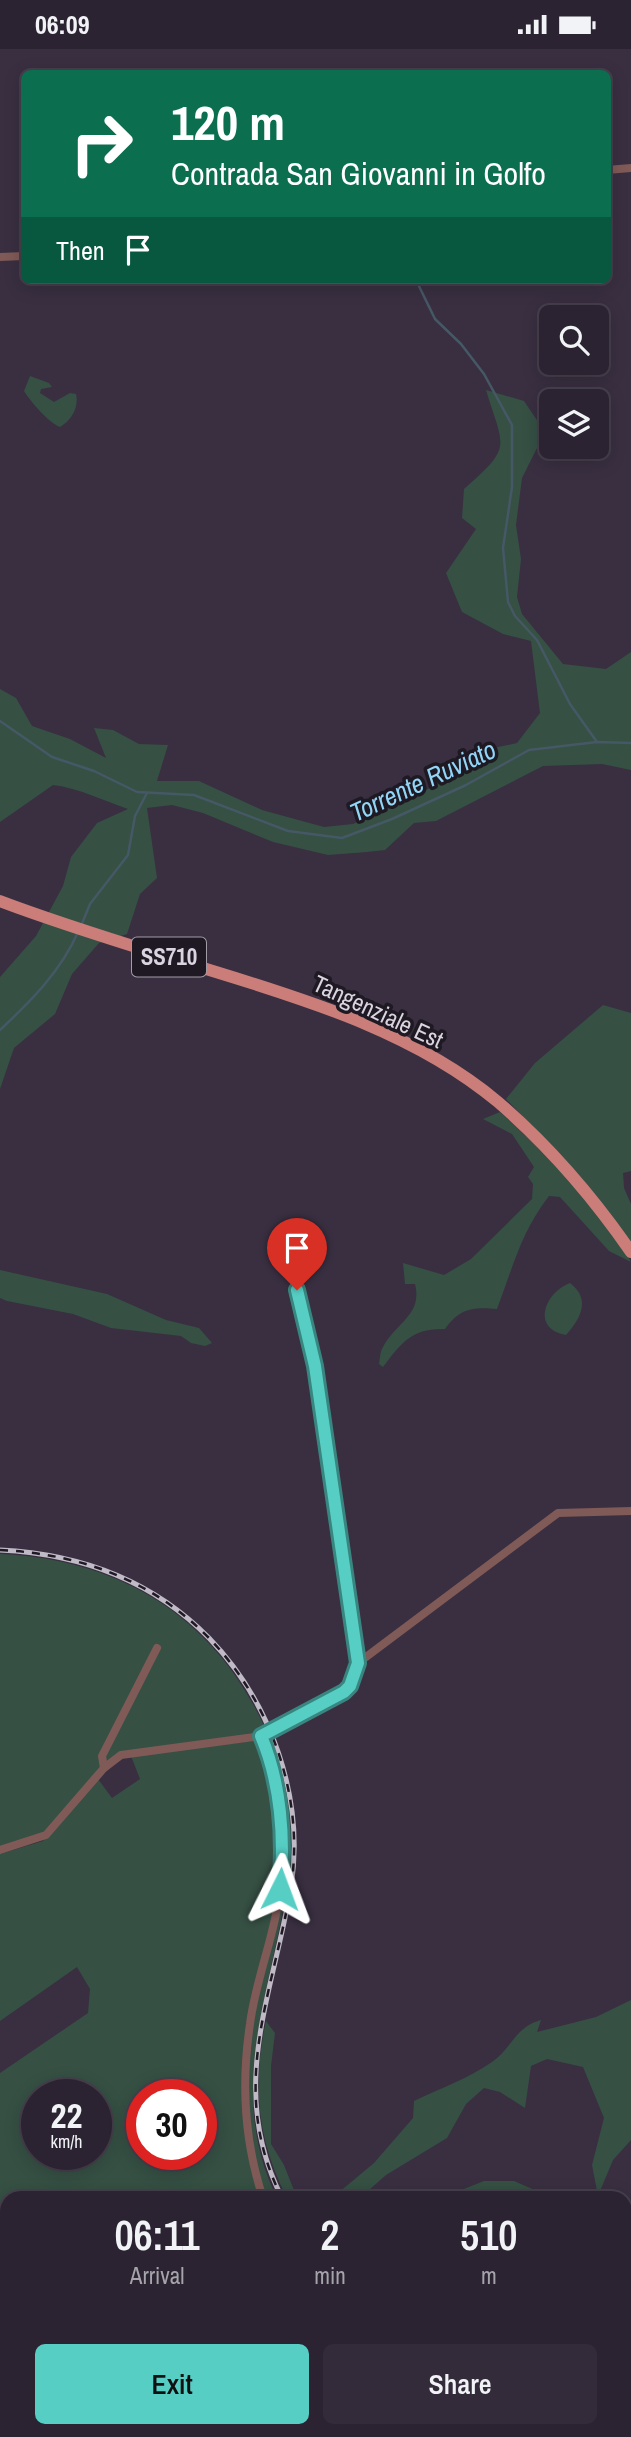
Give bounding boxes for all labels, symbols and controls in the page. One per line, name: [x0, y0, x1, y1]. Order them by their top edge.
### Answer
text: 06:09: [35, 7, 90, 42]
text: 120 m: [171, 89, 285, 155]
icon: right: [56, 98, 147, 189]
text: Contrada San Giovanni in Golfo: [171, 152, 546, 195]
icon: arrive: [119, 231, 157, 269]
text: Then: [56, 233, 105, 268]
map controls: [539, 305, 609, 459]
button: search: [539, 305, 609, 375]
button: layers: [539, 389, 609, 459]
water label: Torrente Ruviato: [344, 731, 501, 830]
road number: SS710: [132, 937, 206, 977]
street label: Tangenziale Est: [308, 967, 449, 1055]
pin: [267, 1218, 327, 1290]
icon: arrive: [278, 1229, 316, 1267]
position arrow: [243, 1852, 317, 1926]
speed limit sign: 30: [126, 2079, 217, 2170]
text: 22: [51, 2092, 82, 2139]
text: km/h: [51, 2129, 83, 2154]
text: 06:11: [114, 2207, 200, 2263]
text: 2: [320, 2207, 339, 2263]
text: 510: [460, 2207, 518, 2263]
text: Arrival: [130, 2260, 184, 2291]
text: min: [314, 2260, 346, 2291]
text: m: [481, 2260, 497, 2291]
button: Exit: [35, 2344, 309, 2424]
button: Share: [323, 2344, 597, 2424]

